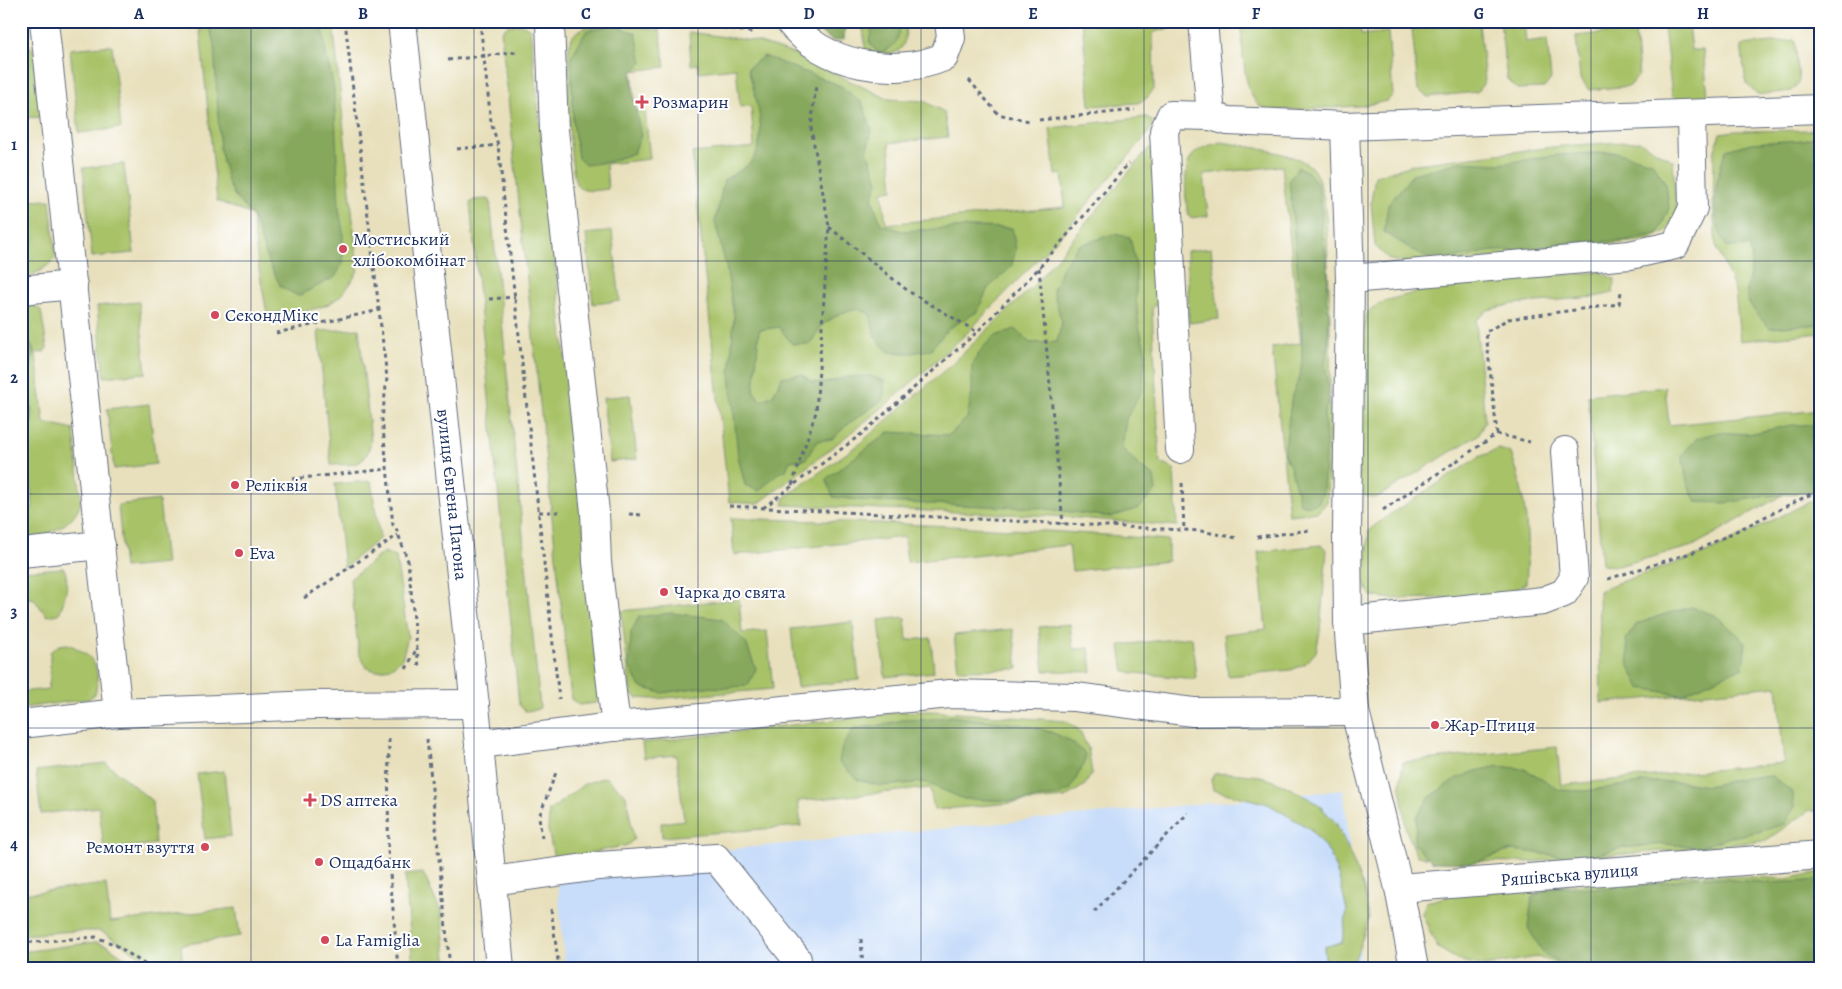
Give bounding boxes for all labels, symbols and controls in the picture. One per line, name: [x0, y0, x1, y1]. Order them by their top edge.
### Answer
text: A: [133, 3, 145, 25]
text: B: [358, 3, 368, 25]
text: C: [581, 3, 591, 25]
text: D: [803, 3, 815, 25]
text: E: [1028, 3, 1038, 25]
text: F: [1252, 3, 1261, 25]
text: G: [1474, 3, 1484, 25]
text: H: [1697, 3, 1709, 25]
place label: Розмарин: [652, 90, 729, 114]
marker: Розмарин: [636, 96, 648, 108]
text: 1: [11, 134, 17, 156]
place label: Мостиський хлібокомбінат: [353, 227, 466, 272]
marker: Мостиський хлібокомбінат: [337, 243, 349, 255]
place label: СекондМікс: [225, 303, 319, 327]
marker: СекондМікс: [209, 309, 221, 321]
text: 2: [10, 367, 18, 389]
street label: вулиця Євгена Патона: [431, 407, 474, 582]
place label: Реліквія: [245, 473, 308, 497]
marker: Реліквія: [229, 479, 241, 491]
place label: Eva: [249, 541, 276, 565]
marker: Eva: [233, 547, 245, 559]
place label: Чарка до свята: [674, 580, 787, 604]
marker: Чарка до свята: [658, 586, 670, 598]
text: 3: [11, 601, 18, 623]
place label: Жар-Птиця: [1445, 713, 1535, 737]
marker: Жар-Птиця: [1429, 719, 1441, 731]
place label: DS аптека: [320, 788, 398, 812]
marker: DS аптека: [304, 794, 316, 806]
text: 4: [10, 834, 18, 856]
place label: Ремонт взуття: [85, 835, 195, 859]
marker: Ремонт взуття: [199, 841, 211, 853]
place label: Ощадбанк: [329, 850, 411, 874]
marker: Ощадбанк: [313, 856, 325, 868]
street label: Ряшівська вулиця: [1500, 857, 1639, 892]
place label: La Famiglia: [335, 928, 420, 952]
marker: La Famiglia: [319, 934, 331, 946]

